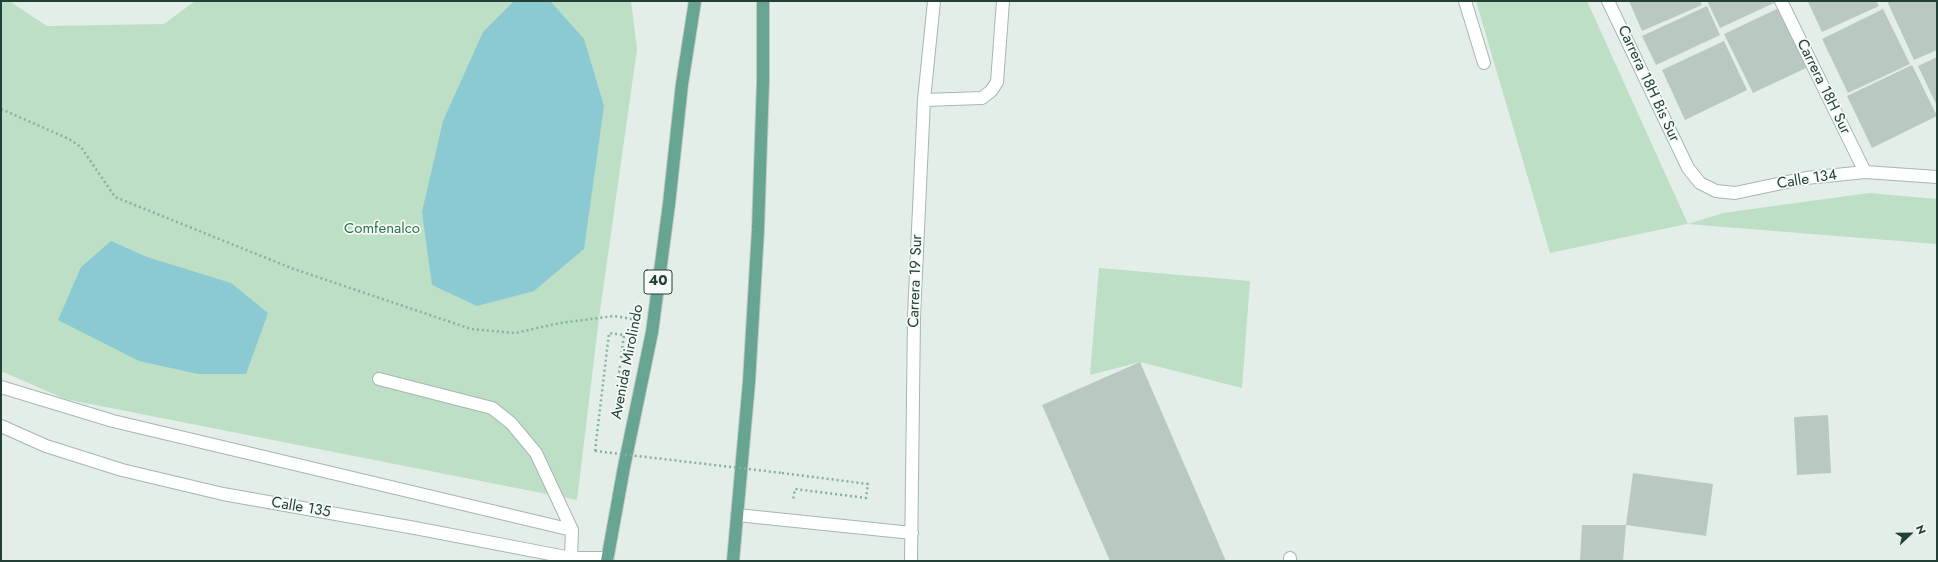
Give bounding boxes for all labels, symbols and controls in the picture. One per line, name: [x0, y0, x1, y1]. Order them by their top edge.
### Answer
street label: Carrera 18H Bis Sur: [1613, 23, 1683, 145]
street label: Carrera 18H Sur: [1792, 37, 1854, 137]
street label: Calle 134: [1776, 166, 1838, 194]
park label: Comfenalco: [344, 220, 420, 238]
street label: Carrera 19 Sur: [905, 234, 927, 328]
road number: 40: [644, 270, 672, 294]
street label: Avenida Mirolindo: [608, 303, 648, 421]
street label: Calle 135: [270, 494, 332, 522]
north arrow: [1890, 514, 1930, 554]
text: N: [1912, 522, 1930, 537]

